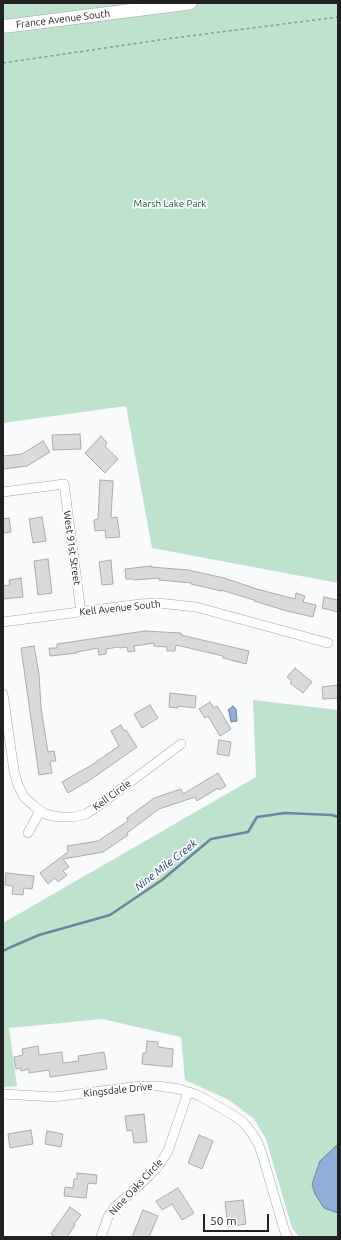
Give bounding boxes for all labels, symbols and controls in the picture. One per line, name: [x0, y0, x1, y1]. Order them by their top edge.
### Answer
street label: France Avenue South: [15, 7, 111, 31]
park label: Marsh Lake Park: [134, 198, 206, 210]
street label: West 91st Street: [61, 510, 83, 586]
street label: Kell Avenue South: [79, 598, 161, 618]
street label: Kell Circle: [91, 777, 133, 813]
water label: Nine Mile Creek: [132, 837, 200, 893]
street label: Kingsdale Drive: [83, 1080, 153, 1100]
street label: Nine Oaks Circle: [107, 1156, 165, 1218]
scale bar: [205, 1206, 271, 1232]
text: 50 m: [210, 1214, 237, 1227]

